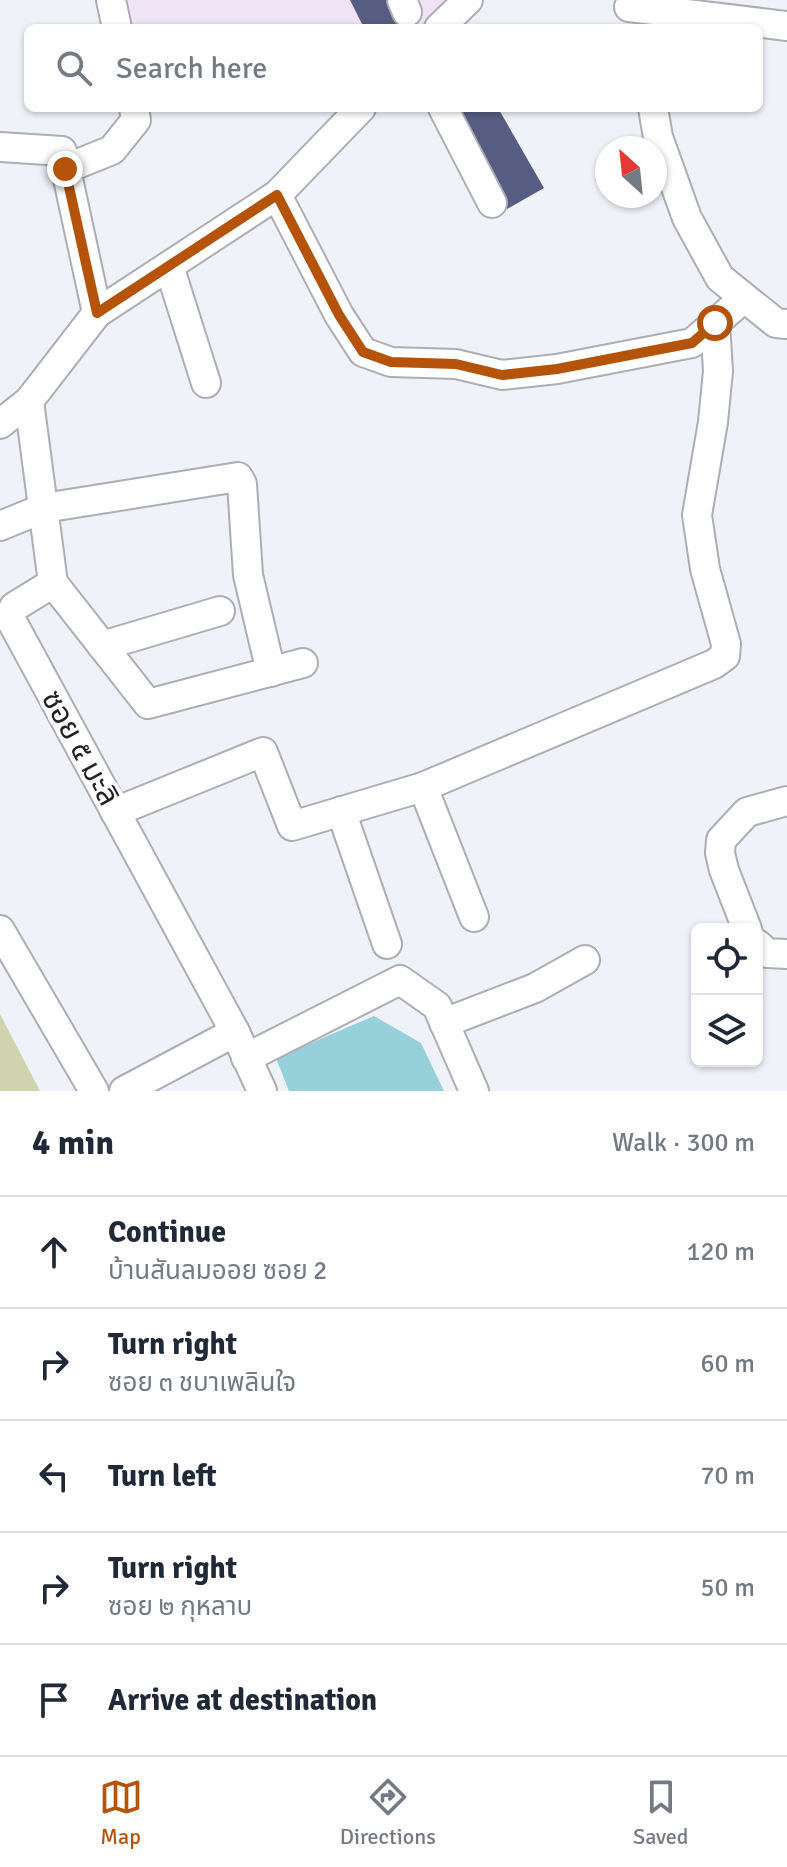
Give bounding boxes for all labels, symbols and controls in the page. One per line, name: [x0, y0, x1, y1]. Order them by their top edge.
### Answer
search box: [24, 24, 763, 112]
icon: search: [52, 46, 96, 90]
text: Search here: [116, 50, 267, 87]
north arrow: [595, 136, 667, 208]
route end: [47, 151, 83, 187]
route start: [697, 305, 733, 341]
street label: ซอย ๕ มะลิ: [33, 684, 127, 812]
map controls: [691, 923, 763, 1067]
button: locate: [691, 923, 763, 995]
button: layers: [691, 995, 763, 1067]
text: 4 min: [32, 1122, 114, 1164]
text: Walk · 300 m: [612, 1127, 755, 1159]
text: Continue: [108, 1214, 226, 1251]
icon: ahead: [32, 1230, 76, 1274]
text: 120 m: [686, 1236, 755, 1268]
text: บ้านสันลมออย ซอย 2: [108, 1255, 327, 1287]
text: Turn right: [108, 1326, 237, 1363]
icon: right: [32, 1342, 76, 1386]
text: 60 m: [700, 1348, 755, 1380]
text: ซอย ๓ ชบาเพลินใจ: [108, 1367, 296, 1399]
icon: left: [32, 1454, 76, 1498]
text: Turn left: [108, 1458, 217, 1495]
text: 70 m: [700, 1460, 755, 1492]
text: Turn right: [108, 1550, 237, 1587]
icon: right: [32, 1566, 76, 1610]
text: 50 m: [700, 1572, 755, 1604]
text: ซอย ๒ กุหลาบ: [108, 1591, 252, 1623]
icon: arrive: [32, 1678, 76, 1722]
text: Arrive at destination: [108, 1682, 377, 1719]
tab: Map: [99, 1775, 143, 1850]
tab: Directions: [340, 1775, 436, 1850]
tab: Saved: [633, 1775, 688, 1850]

